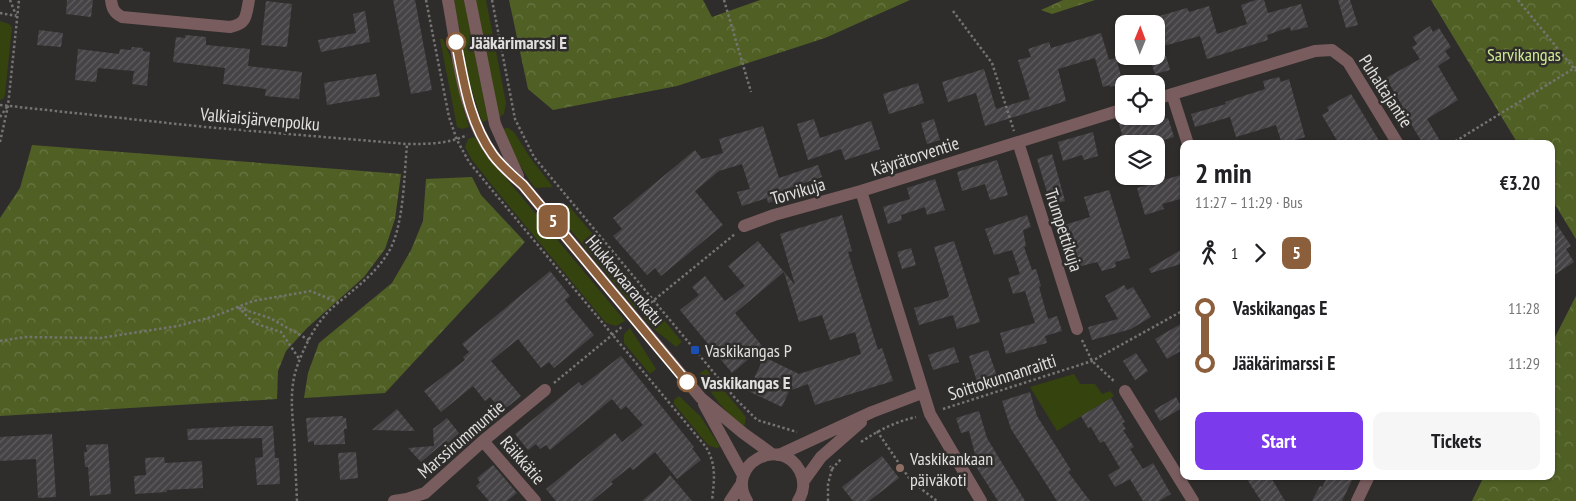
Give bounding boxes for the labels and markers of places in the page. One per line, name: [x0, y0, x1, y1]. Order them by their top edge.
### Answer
place label: Jääkärimarssi E: [469, 31, 567, 54]
marker: Jääkärimarssi E: [446, 32, 466, 52]
place label: Vaskikangas P: [704, 339, 792, 362]
marker: Vaskikangas P: [689, 344, 701, 356]
place label: Vaskikangas E: [700, 371, 791, 394]
marker: Vaskikangas E: [677, 372, 697, 392]
place label: Vaskikankaan päiväkoti: [909, 447, 993, 491]
marker: Vaskikankaan päiväkoti: [894, 462, 906, 474]

